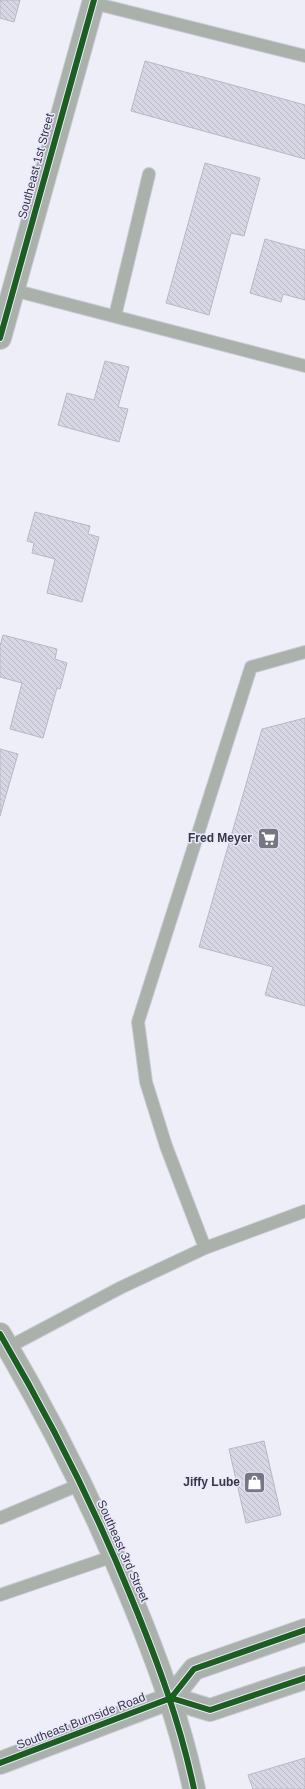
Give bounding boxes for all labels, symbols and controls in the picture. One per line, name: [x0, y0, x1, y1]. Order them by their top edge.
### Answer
street label: Southeast 1st Street: [15, 111, 57, 220]
supermarket icon: Fred Meyer: [255, 825, 281, 851]
place label: Fred Meyer: [188, 831, 252, 845]
shop icon: Jiffy Lube: [242, 1469, 268, 1495]
place label: Jiffy Lube: [183, 1475, 240, 1489]
street label: Southeast 3rd Street: [94, 1498, 152, 1605]
street label: Southeast Burnside Road: [15, 1690, 147, 1752]

